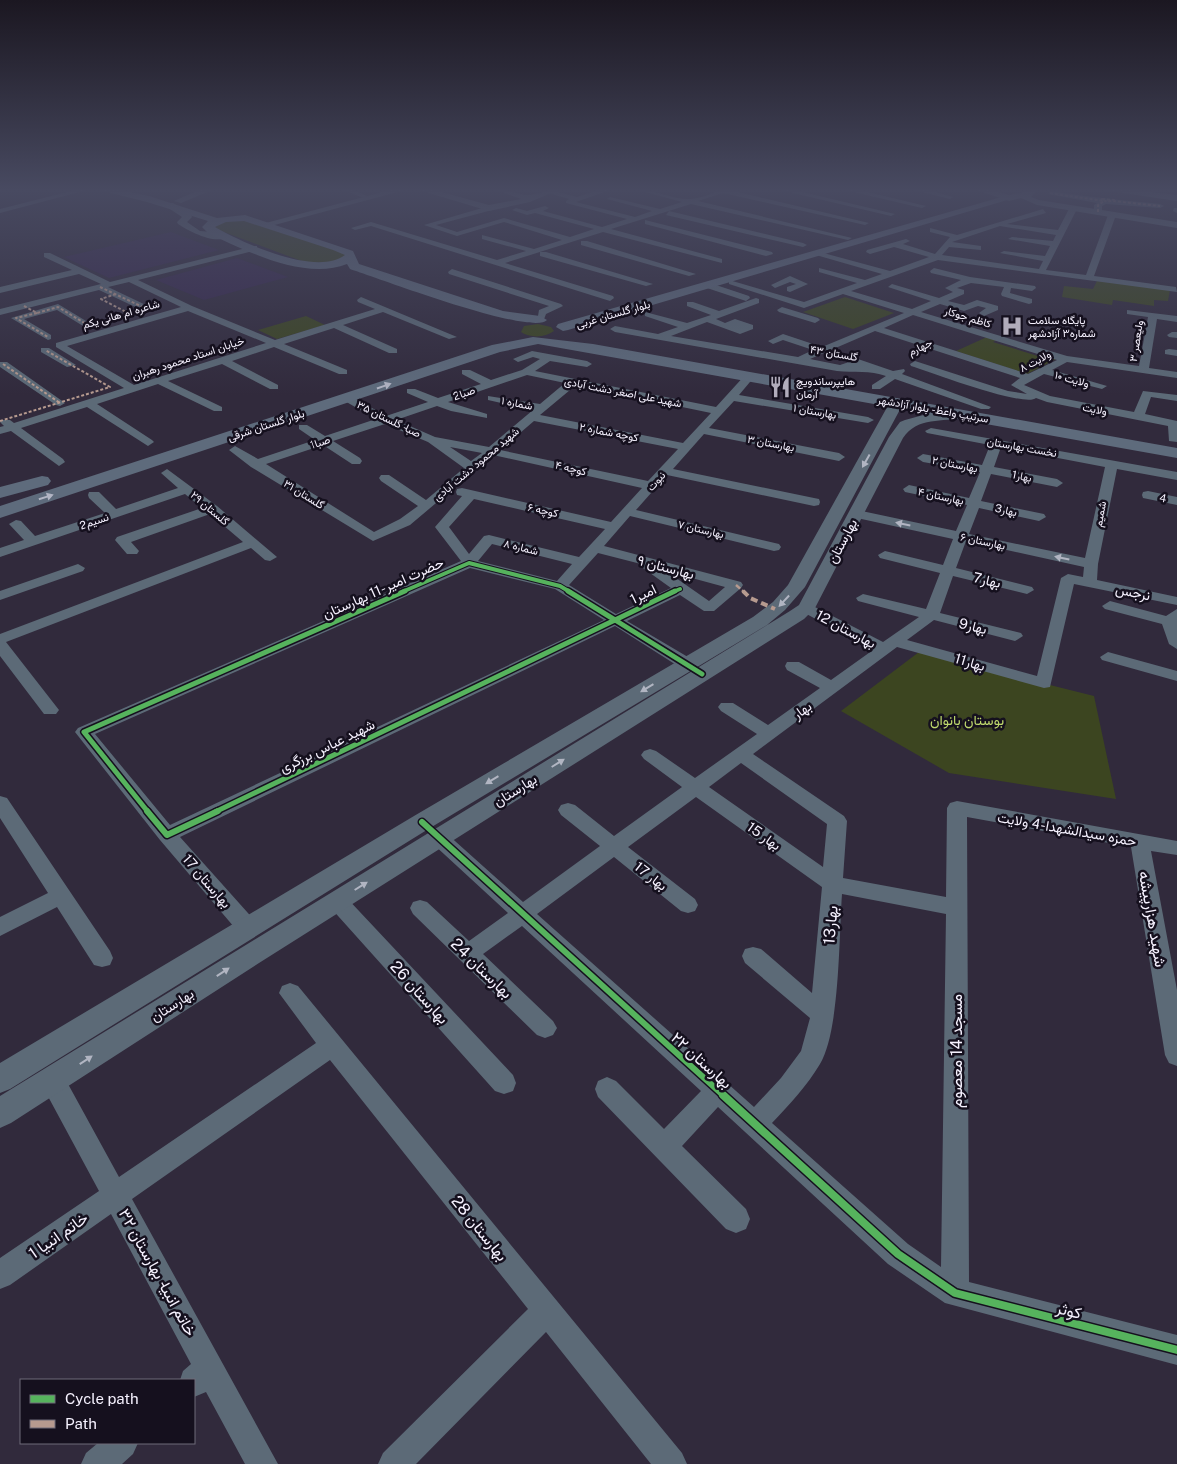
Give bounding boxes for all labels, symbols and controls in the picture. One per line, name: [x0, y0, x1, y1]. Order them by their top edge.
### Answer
street label: شاعره ام هانی یکم: [81, 297, 162, 333]
street label: بلوار گلستان غربی: [575, 298, 652, 331]
street label: کاظم جوکار: [942, 304, 993, 332]
hospital icon: پایگاه سلامت شماره۳ آزادشهر: [999, 313, 1025, 339]
place label: پایگاه سلامت شماره۳ آزادشهر: [1027, 314, 1096, 340]
street label: ولیعصر ۳: [1127, 319, 1146, 363]
street label: خیابان استاد محمود رهبران: [130, 334, 246, 383]
street label: جهارم: [906, 336, 935, 360]
street label: گلستان ۴۳: [809, 343, 859, 363]
street label: ولایت ۸: [1017, 348, 1053, 375]
street label: ولایت ۱۰: [1053, 369, 1091, 390]
restaurant icon: هایپرساندویچ آرمان: [767, 374, 793, 400]
street label: شهید علی اصغر دشت آبادی: [563, 375, 683, 410]
place label: هایپرساندویچ آرمان: [796, 375, 855, 401]
one-way arrow: [376, 382, 391, 389]
street label: صبا2: [451, 384, 477, 403]
street label: سرتیپ واعظ - بلوار آزادشهر: [875, 393, 990, 427]
street label: شماره ۱: [500, 394, 534, 413]
street label: صبا- گلستان ۳۵: [355, 398, 423, 441]
street label: بهارستان ۱: [792, 401, 837, 422]
street label: ولایت: [1081, 401, 1108, 418]
street label: بلوار گلستان شرقی: [226, 407, 306, 444]
street label: کوچه شماره ۲: [578, 420, 640, 446]
street label: شهید محمود دشت آبادی: [431, 425, 522, 504]
street label: صبا1: [308, 433, 332, 452]
street label: بهارستان ۳: [746, 433, 796, 454]
street label: نخست بهارستان: [986, 435, 1058, 460]
one-way arrow: [862, 453, 870, 468]
street label: بهارستان ۲: [931, 454, 979, 475]
street label: کوچه ۴: [554, 459, 588, 479]
street label: بهار1: [1011, 468, 1033, 485]
street label: نبوت: [644, 469, 668, 494]
street label: گلستان ۳۱: [282, 477, 326, 511]
street label: بهارستان ۴: [917, 485, 965, 508]
street label: گلستان ۲۹: [189, 489, 232, 527]
street label: 4: [1158, 491, 1168, 505]
one-way arrow: [39, 492, 54, 500]
street label: شمیم: [1092, 500, 1110, 528]
street label: کوچه ۶: [526, 501, 560, 521]
street label: بهار3: [994, 502, 1018, 519]
street label: نسیم2: [78, 510, 111, 533]
street label: بهارستان: [824, 516, 861, 566]
street label: بهارستان ۷: [677, 518, 725, 541]
one-way arrow: [894, 519, 910, 527]
street label: بهارستان ۶: [959, 530, 1007, 553]
street label: شماره ۸: [502, 537, 540, 558]
street label: بهارستان ۹: [636, 552, 696, 583]
street label: حضرت امیر-11 بهارستان: [320, 554, 447, 623]
one-way arrow: [1054, 554, 1069, 562]
street label: بهار7: [971, 569, 1002, 592]
street label: امیر1: [627, 581, 659, 608]
street label: نرجس: [1114, 581, 1152, 604]
one-way arrow: [778, 594, 790, 606]
street label: بهارستان 12: [813, 607, 879, 652]
street label: بهار9: [957, 615, 989, 638]
street label: بهار11: [953, 650, 987, 675]
one-way arrow: [641, 683, 654, 692]
street label: بهار: [789, 698, 815, 724]
park label: بوستان بانوان: [930, 712, 1004, 729]
street label: شهید عباس برزگری: [277, 716, 378, 777]
one-way arrow: [552, 759, 565, 768]
street label: بهارستان: [490, 770, 540, 810]
one-way arrow: [486, 775, 499, 784]
street label: حمزه سیدالشهدا-4 ولایت: [996, 809, 1138, 850]
street label: بهار 15: [743, 819, 784, 854]
street label: بهارستان 17: [179, 851, 235, 912]
street label: بهار 17: [631, 858, 671, 895]
street label: شهید هزارپیشه: [1133, 870, 1170, 969]
one-way arrow: [354, 882, 367, 891]
street label: بهار13: [819, 905, 843, 945]
street label: بهارستان 24: [446, 934, 516, 1003]
street label: بهارستان 26: [386, 957, 453, 1028]
one-way arrow: [216, 967, 229, 977]
street label: بهارستان: [148, 985, 197, 1026]
street label: مسجد 14 معصوم: [947, 994, 967, 1108]
street label: بهارستان ۲۲: [667, 1028, 736, 1093]
one-way arrow: [79, 1055, 92, 1064]
street label: بهارستان 28: [447, 1192, 512, 1265]
street label: خاتم انبیا- بهارستان ۳۲: [114, 1205, 201, 1340]
street label: خاتم انبیا 1: [25, 1208, 92, 1264]
street label: کوثر: [1053, 1298, 1083, 1324]
legend: [20, 1379, 195, 1444]
text: Cycle path: [65, 1390, 139, 1407]
text: Path: [65, 1415, 97, 1432]

